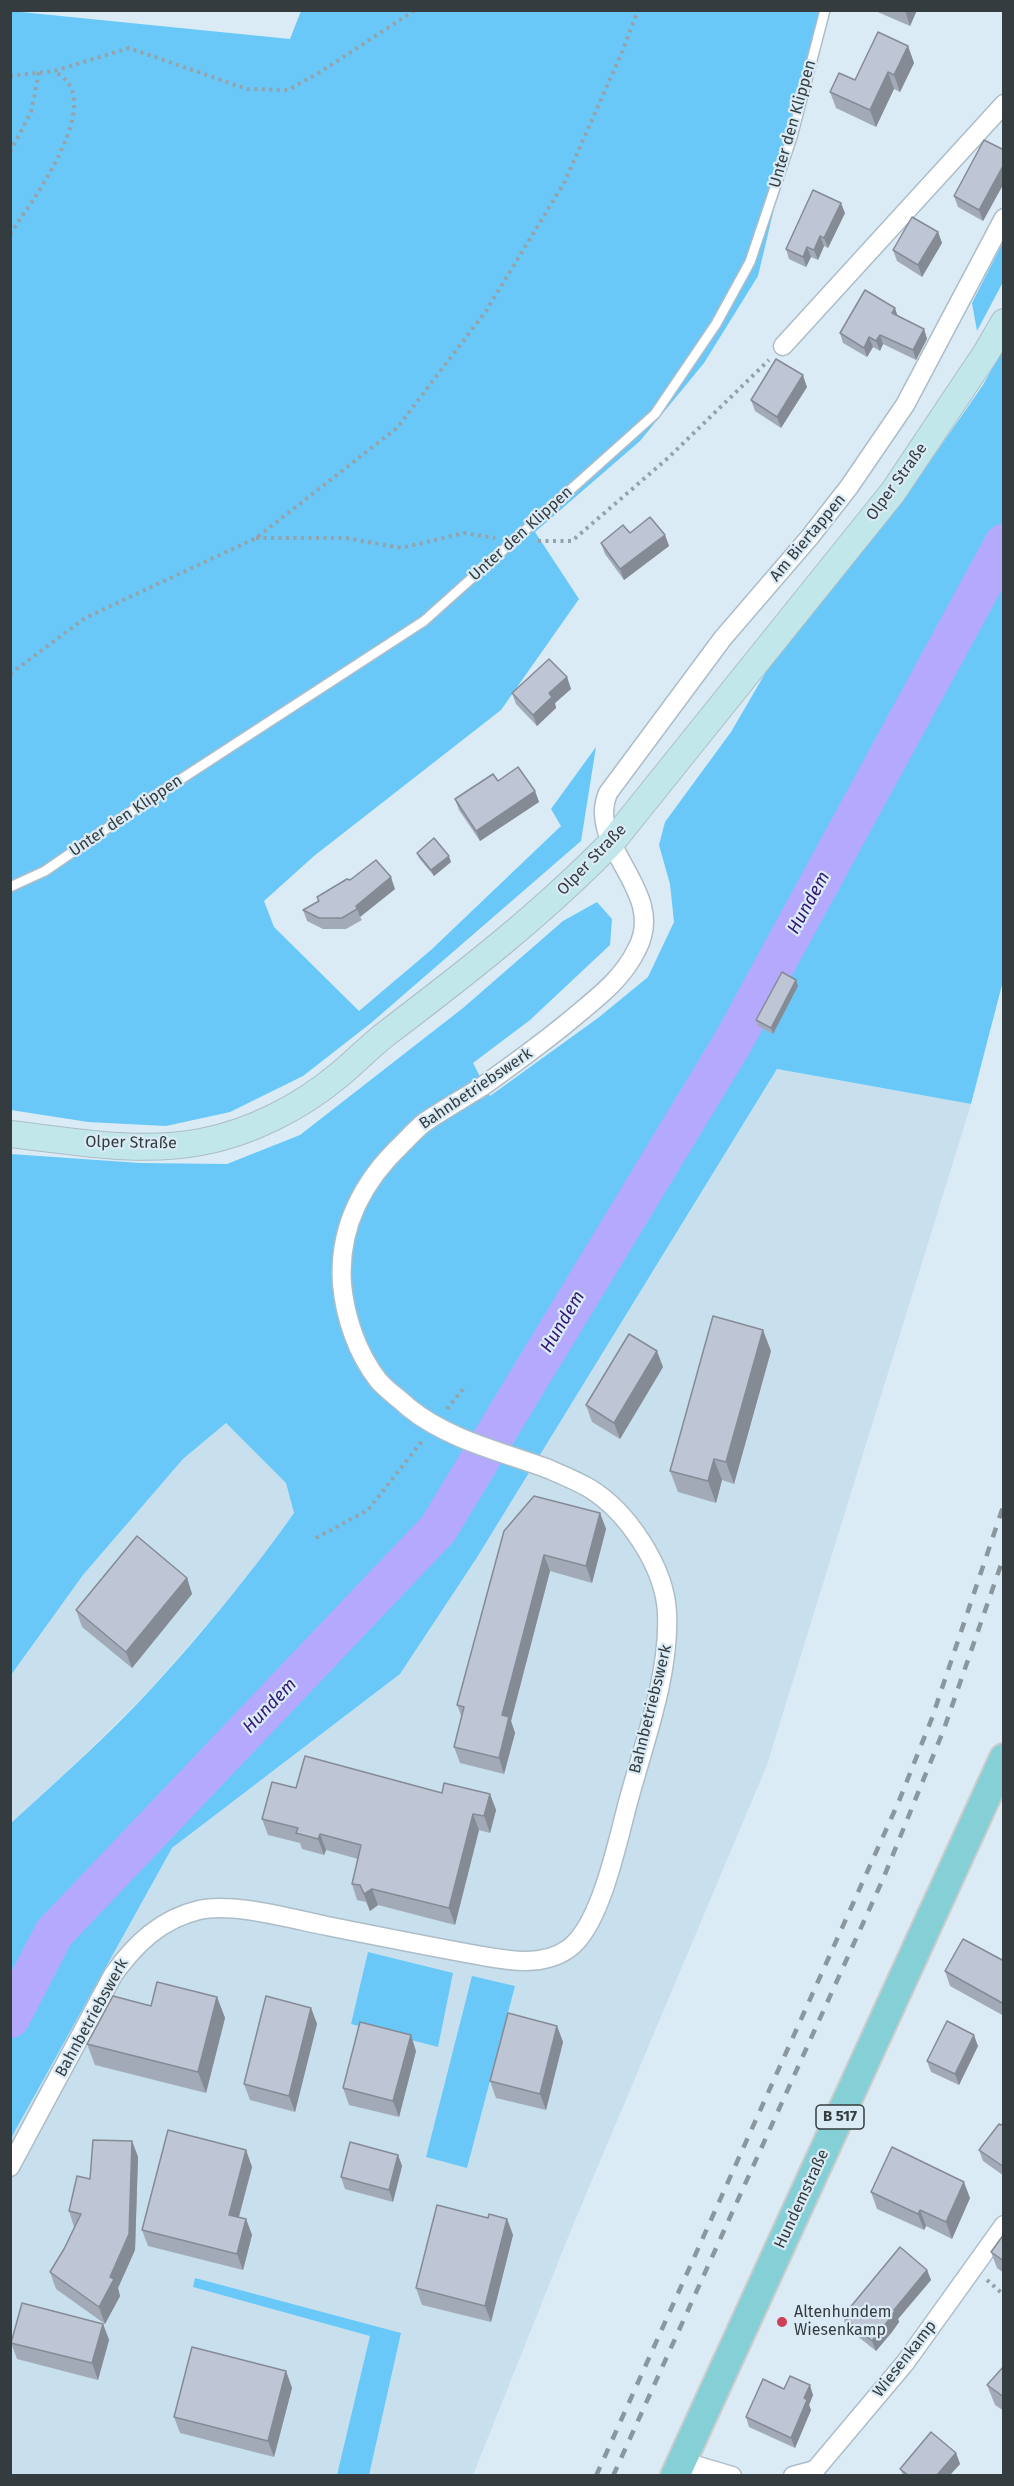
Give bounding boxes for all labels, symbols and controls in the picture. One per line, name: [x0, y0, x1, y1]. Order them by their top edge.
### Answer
street label: Unter den Klippen: [766, 58, 820, 190]
street label: Olper Straße: [862, 439, 932, 525]
street label: Unter den Klippen: [465, 483, 577, 585]
street label: Am Biertappen: [766, 491, 850, 585]
street label: Unter den Klippen: [66, 771, 186, 861]
street label: Olper Straße: [553, 820, 631, 900]
water label: Hundem: [783, 868, 835, 938]
street label: Bahnbetriebswerk: [416, 1044, 536, 1134]
street label: Olper Straße: [85, 1133, 177, 1153]
water label: Hundem: [536, 1287, 590, 1357]
street label: Bahnbetriebswerk: [626, 1643, 676, 1775]
water label: Hundem: [239, 1674, 301, 1738]
street label: Bahnbetriebswerk: [52, 1956, 132, 2080]
road number: B 517: [816, 2105, 864, 2129]
street label: Hundemstraße: [771, 2146, 833, 2252]
place label: Altenhundem Wiesenkamp: [794, 2303, 892, 2341]
marker: Altenhundem Wiesenkamp: [775, 2315, 789, 2329]
street label: Wiesenkamp: [869, 2317, 941, 2401]

